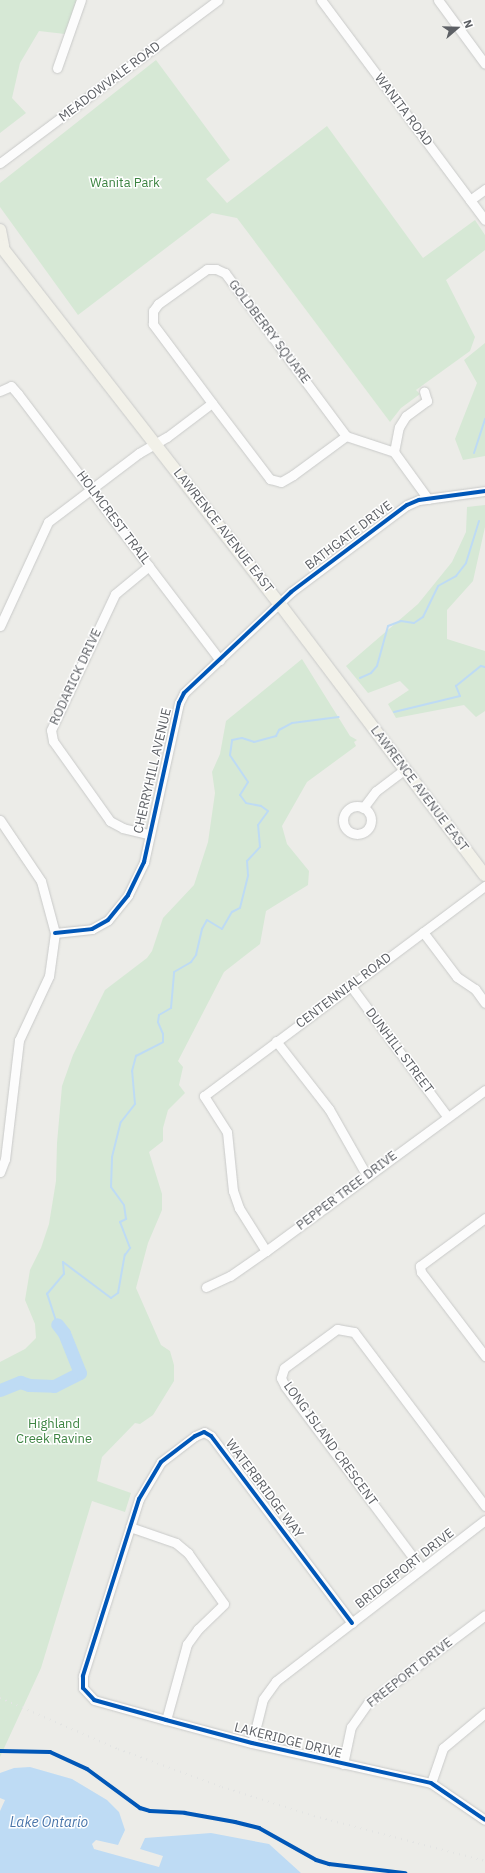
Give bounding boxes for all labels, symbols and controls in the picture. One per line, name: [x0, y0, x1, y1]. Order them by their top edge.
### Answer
north arrow: [437, 8, 477, 48]
text: N: [460, 18, 476, 30]
street label: MEADOWVALE ROAD: [56, 39, 164, 125]
street label: WANITA ROAD: [371, 71, 435, 149]
park label: Wanita Park: [90, 175, 160, 191]
street label: GOLDBERRY SQUARE: [225, 277, 313, 387]
street label: LAWRENCE AVENUE EAST: [170, 466, 276, 596]
street label: HOLMCREST TRAIL: [73, 468, 153, 568]
street label: BATHGATE DRIVE: [302, 498, 396, 574]
street label: RODARICK DRIVE: [47, 626, 105, 728]
street label: CHERRYHILL AVENUE: [131, 707, 175, 835]
street label: LAWRENCE AVENUE EAST: [367, 723, 471, 855]
street label: CENTENNIAL ROAD: [293, 950, 395, 1032]
street label: DUNHILL STREET: [362, 1005, 436, 1097]
street label: PEPPER TREE DRIVE: [294, 1148, 400, 1234]
street label: LONG ISLAND CRESCENT: [280, 1379, 380, 1509]
park label: Highland Creek Ravine: [16, 1417, 92, 1448]
street label: WATERBRIDGE WAY: [222, 1437, 306, 1541]
street label: BRIDGEPORT DRIVE: [353, 1526, 457, 1612]
street label: FREEPORT DRIVE: [364, 1635, 456, 1711]
street label: LAKERIDGE DRIVE: [232, 1720, 344, 1762]
water label: Lake Ontario: [10, 1814, 88, 1830]

